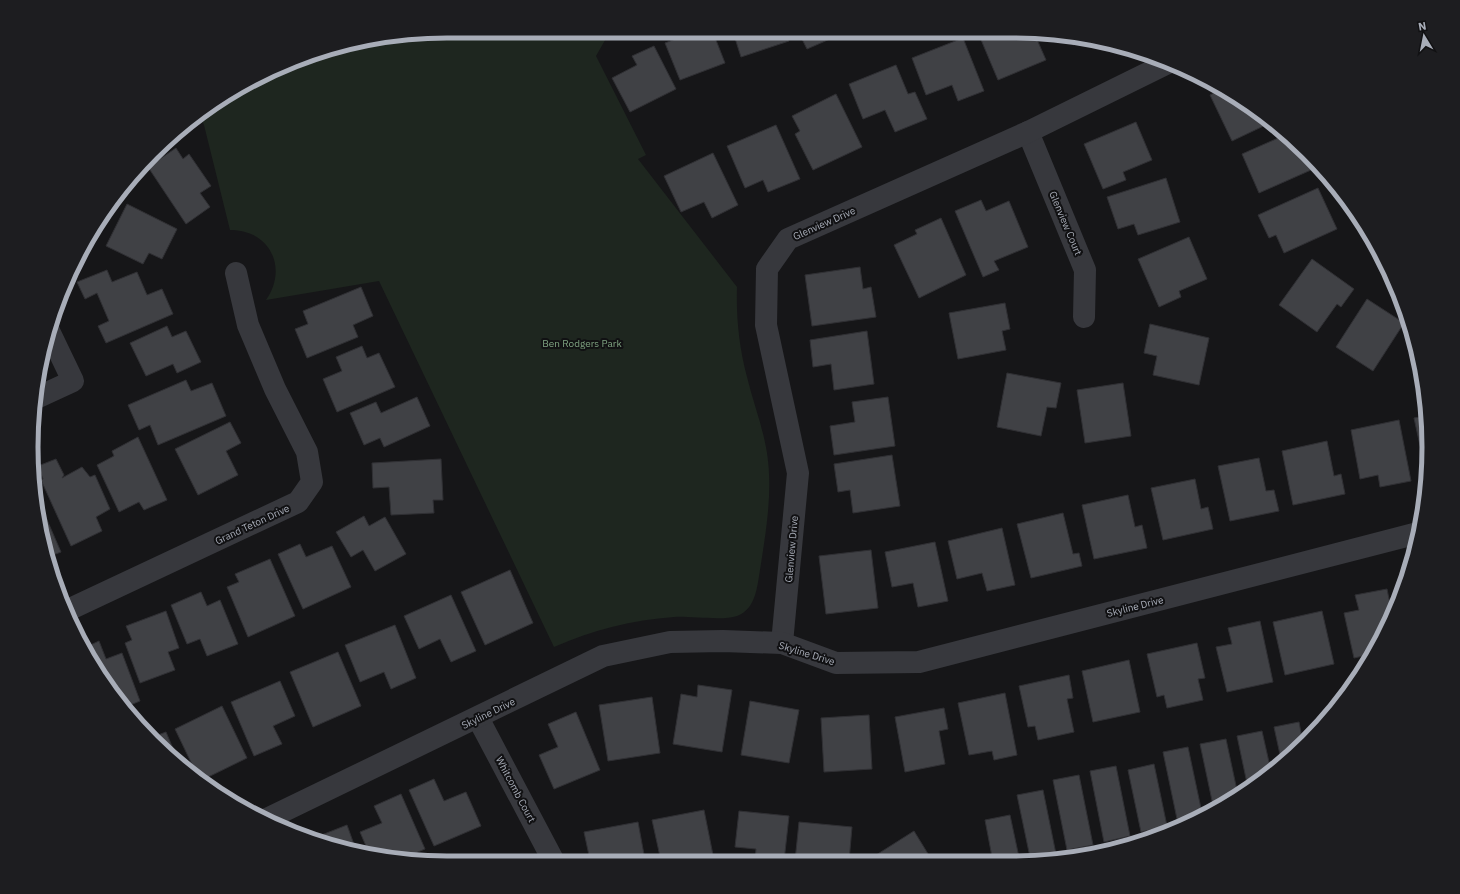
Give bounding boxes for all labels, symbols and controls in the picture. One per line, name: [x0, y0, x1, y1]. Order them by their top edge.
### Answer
north arrow: [1404, 16, 1444, 56]
text: N: [1417, 19, 1427, 34]
street label: Glenview Court: [1046, 189, 1085, 258]
street label: Glenview Drive: [791, 204, 858, 243]
park label: Ben Rodgers Park: [542, 337, 623, 350]
street label: Grand Teton Drive: [213, 501, 292, 547]
street label: Glenview Drive: [782, 515, 801, 583]
street label: Skyline Drive: [1105, 593, 1165, 620]
street label: Skyline Drive: [777, 639, 837, 668]
street label: Skyline Drive: [459, 695, 518, 732]
street label: Whitcomb Court: [493, 754, 539, 825]

